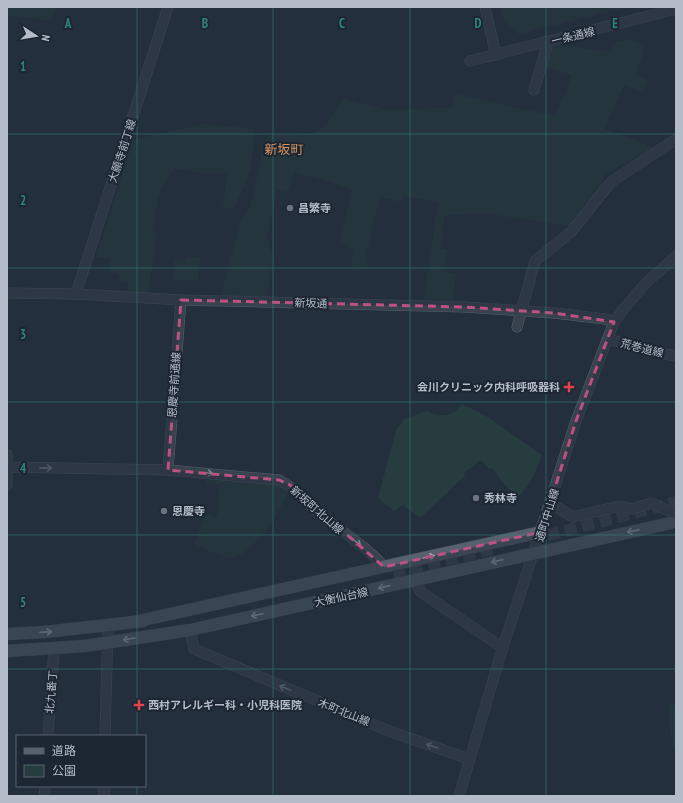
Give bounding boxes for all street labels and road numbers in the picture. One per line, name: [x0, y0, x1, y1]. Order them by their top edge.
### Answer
street label: 一条通線: [550, 24, 596, 48]
street label: 大願寺前丁線: [105, 117, 139, 185]
street label: 新坂通: [294, 295, 328, 311]
street label: 荒巻道線: [619, 336, 665, 360]
street label: 恩慶寺前通線: [165, 352, 183, 418]
street label: 新坂町北山線: [288, 483, 346, 537]
street label: 通町中山線: [532, 487, 562, 543]
street label: 大衡仙台線: [313, 584, 369, 610]
street label: 北九番丁: [42, 669, 60, 715]
street label: 木町北山線: [316, 695, 372, 729]

